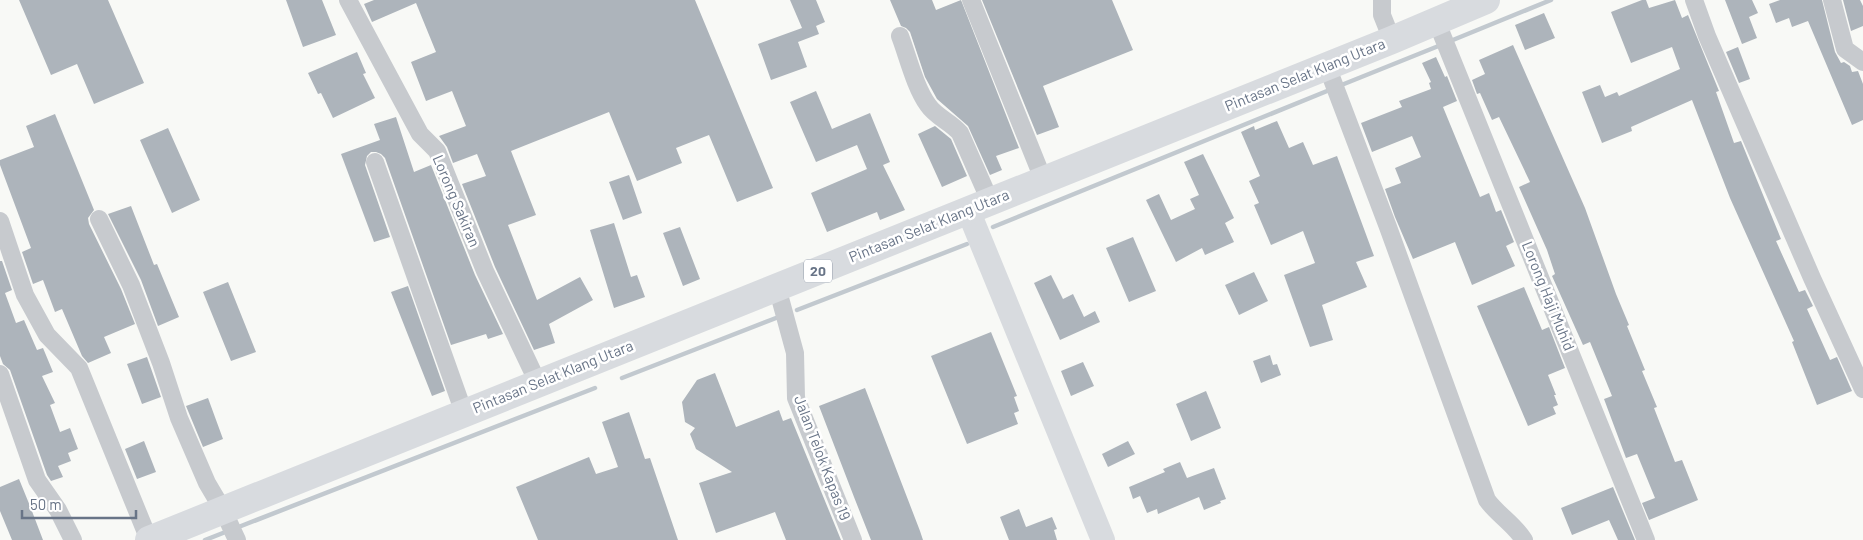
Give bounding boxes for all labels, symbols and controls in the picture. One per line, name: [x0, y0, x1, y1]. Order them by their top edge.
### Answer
street label: Pintasan Selat Klang Utara: [1222, 34, 1387, 115]
street label: Lorong Sakiran: [429, 152, 484, 249]
street label: Pintasan Selat Klang Utara: [846, 185, 1011, 266]
street label: Lorong Haji Muhid: [1519, 238, 1579, 353]
road number: 20: [804, 260, 832, 282]
street label: Pintasan Selat Klang Utara: [470, 336, 635, 417]
street label: Jalan Telok Kapas 19: [791, 393, 855, 523]
scale bar: [22, 488, 136, 520]
text: 50 m: [30, 495, 62, 513]

